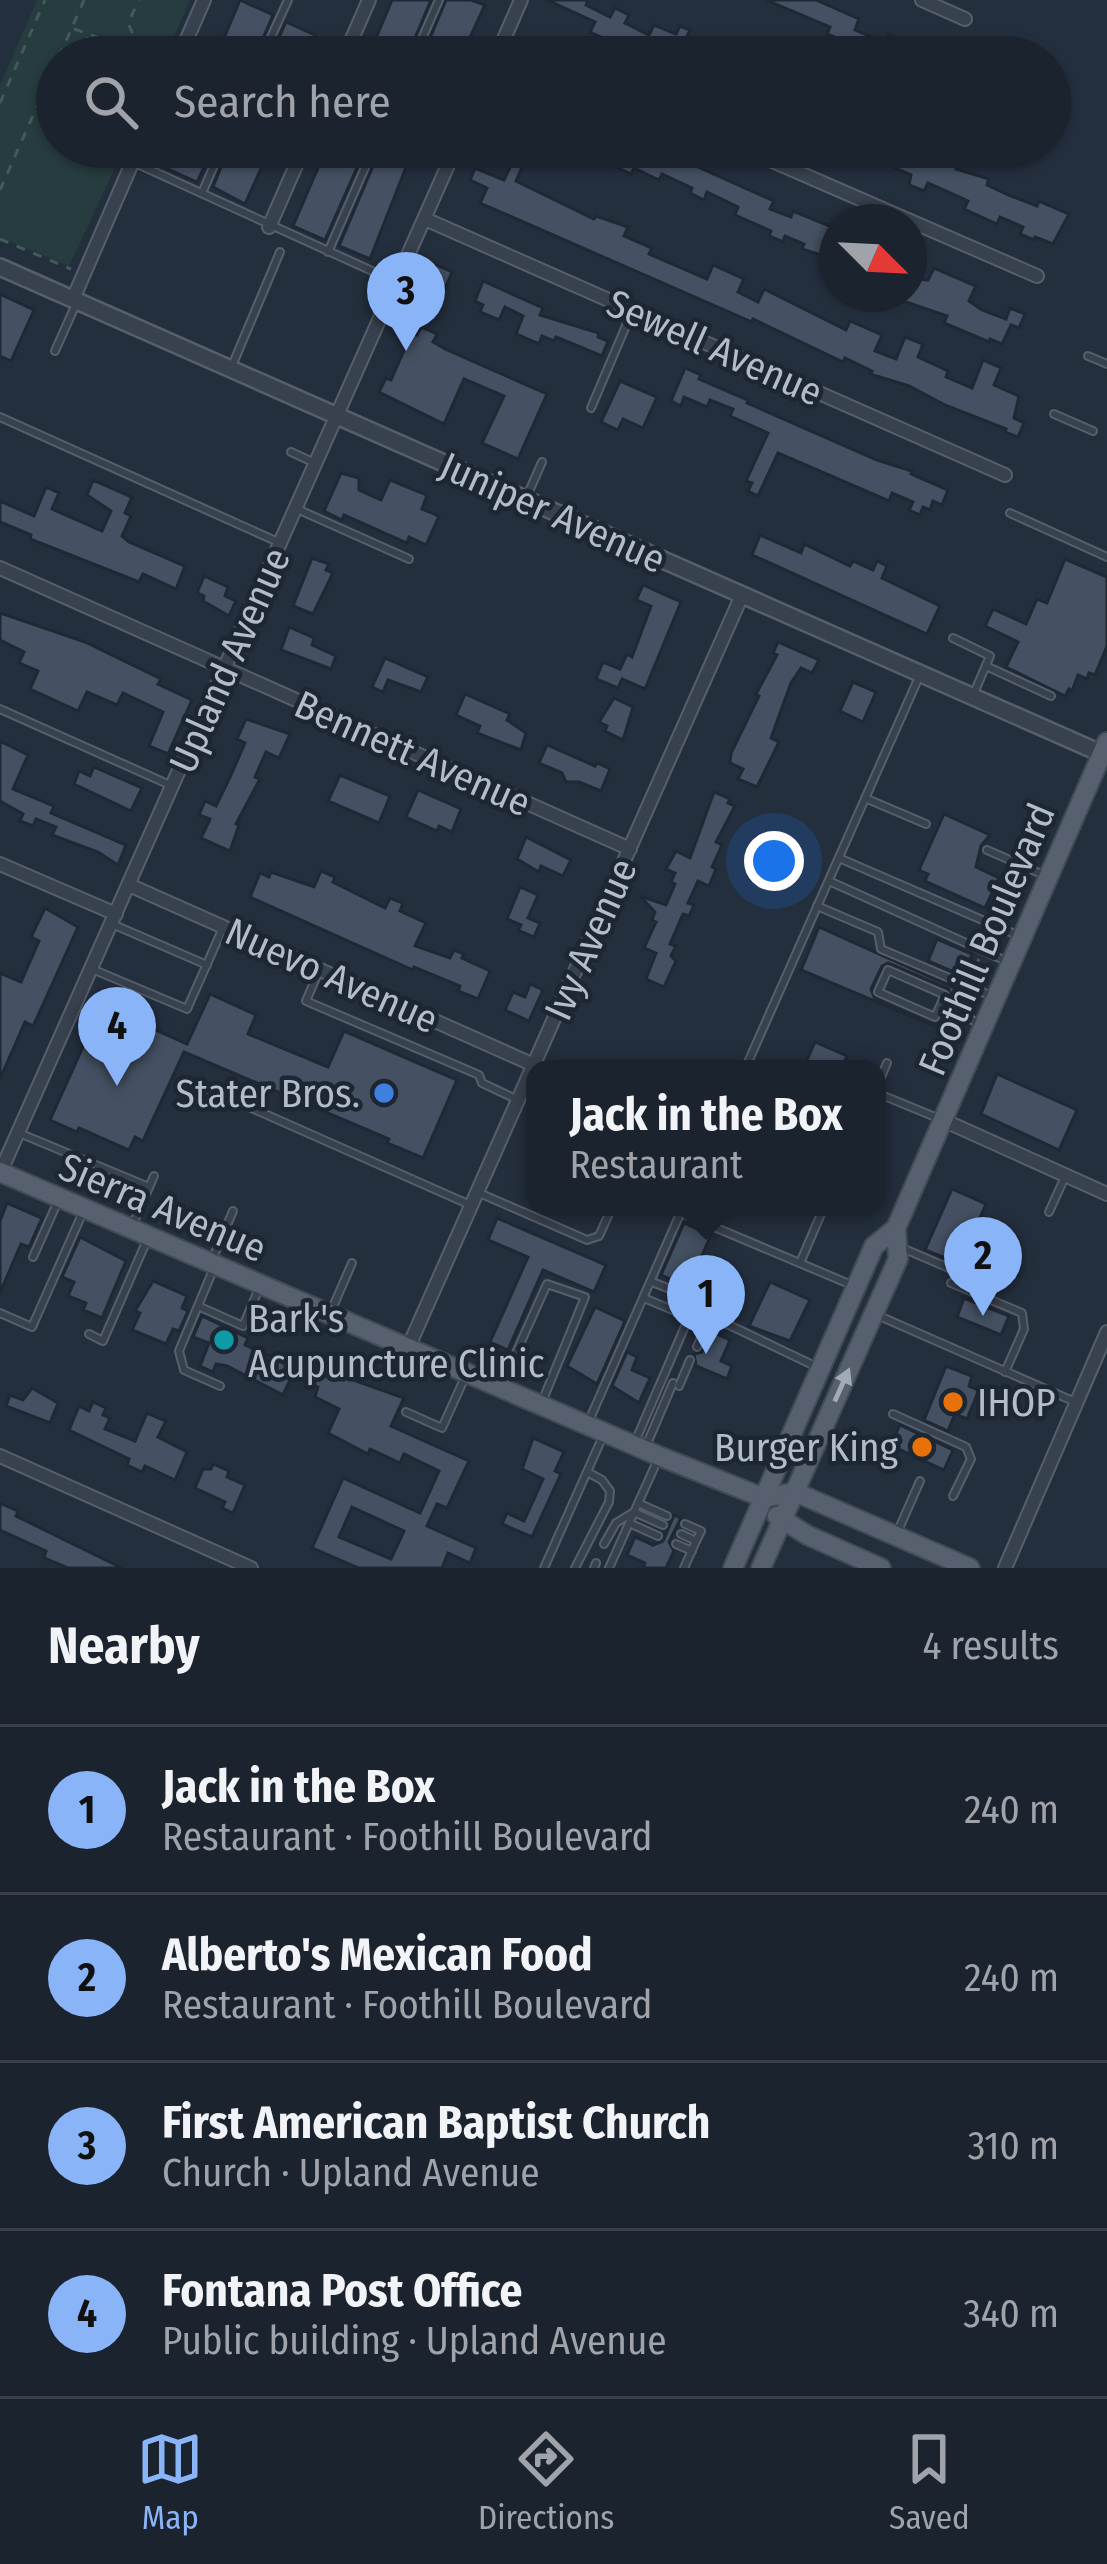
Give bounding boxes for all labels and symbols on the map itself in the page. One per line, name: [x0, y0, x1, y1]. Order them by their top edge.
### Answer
north arrow: [819, 204, 927, 312]
pin: 3: [367, 252, 445, 351]
street label: Sewell Avenue: [600, 280, 829, 416]
street label: Juniper Avenue: [433, 443, 672, 583]
street label: Upland Avenue: [160, 541, 300, 780]
street label: Bennett Avenue: [288, 681, 537, 826]
street label: Foothill Boulevard: [909, 797, 1065, 1082]
your location: [744, 831, 804, 891]
street label: Ivy Avenue: [535, 852, 647, 1027]
street label: Nuevo Avenue: [218, 909, 445, 1043]
pin: 4: [78, 987, 156, 1086]
place label: Stater Bros.: [176, 1071, 360, 1117]
marker: Stater Bros.: [371, 1080, 397, 1106]
street label: Sierra Avenue: [52, 1144, 273, 1272]
pin: 2: [944, 1217, 1022, 1316]
pin: 1: [667, 1255, 745, 1354]
place label: Bark's Acupuncture Clinic: [248, 1296, 544, 1387]
marker: Bark's Acupuncture Clinic: [211, 1327, 237, 1353]
one-way arrow: [833, 1368, 853, 1403]
place label: IHOP: [977, 1380, 1056, 1426]
marker: IHOP: [940, 1389, 966, 1415]
place label: Burger King: [714, 1425, 899, 1471]
marker: Burger King: [909, 1434, 935, 1460]

